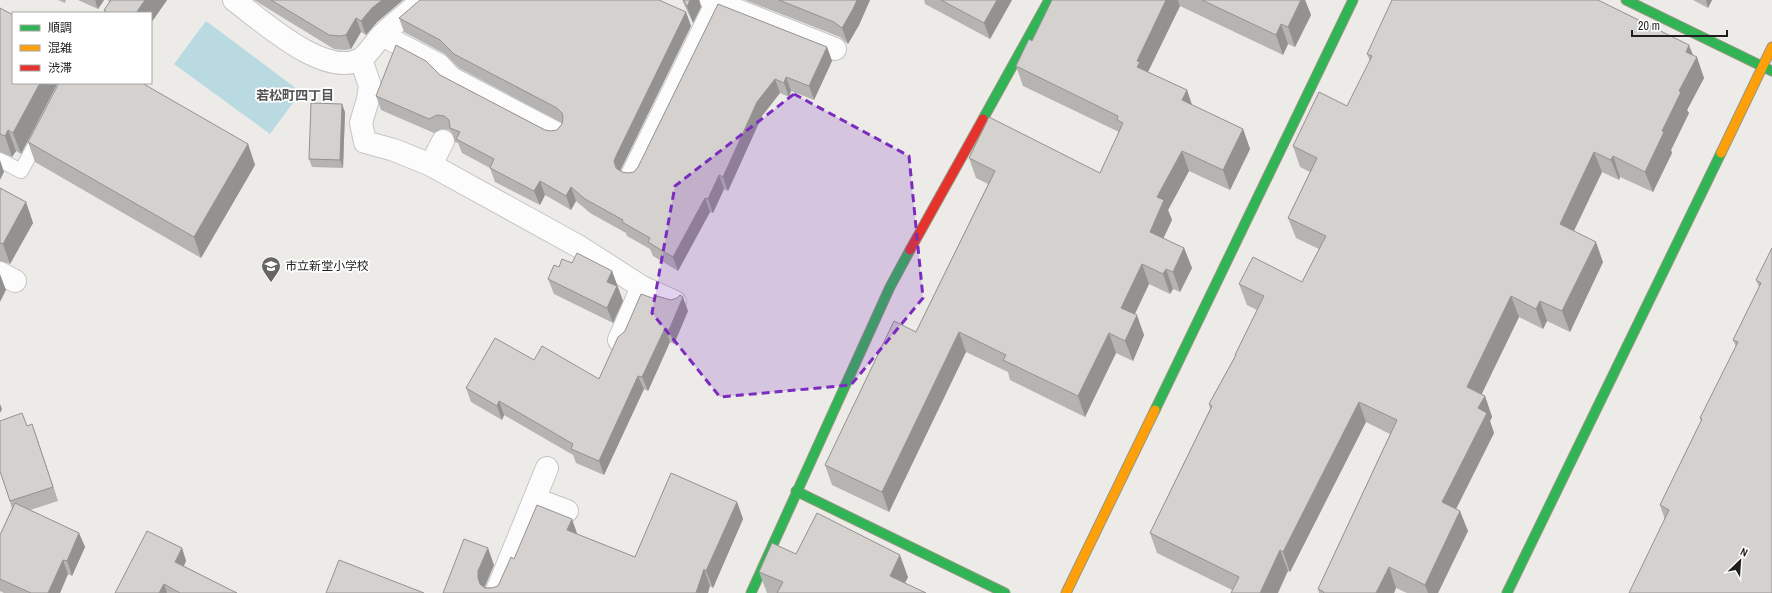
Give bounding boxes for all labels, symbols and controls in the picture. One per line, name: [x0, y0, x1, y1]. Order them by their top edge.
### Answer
legend: [12, 12, 152, 84]
scale bar: [1632, 12, 1727, 38]
text: 20 m: [1638, 18, 1660, 34]
text: 順調: [48, 20, 72, 36]
text: 混雑: [48, 40, 72, 56]
text: 渋滞: [48, 60, 72, 76]
district label: 若松町四丁目: [256, 87, 334, 104]
school or university icon: 市立新堂小学校: [260, 255, 282, 283]
place label: 市立新堂小学校: [285, 258, 369, 274]
north arrow: [1720, 541, 1760, 581]
text: N: [1738, 544, 1750, 560]

